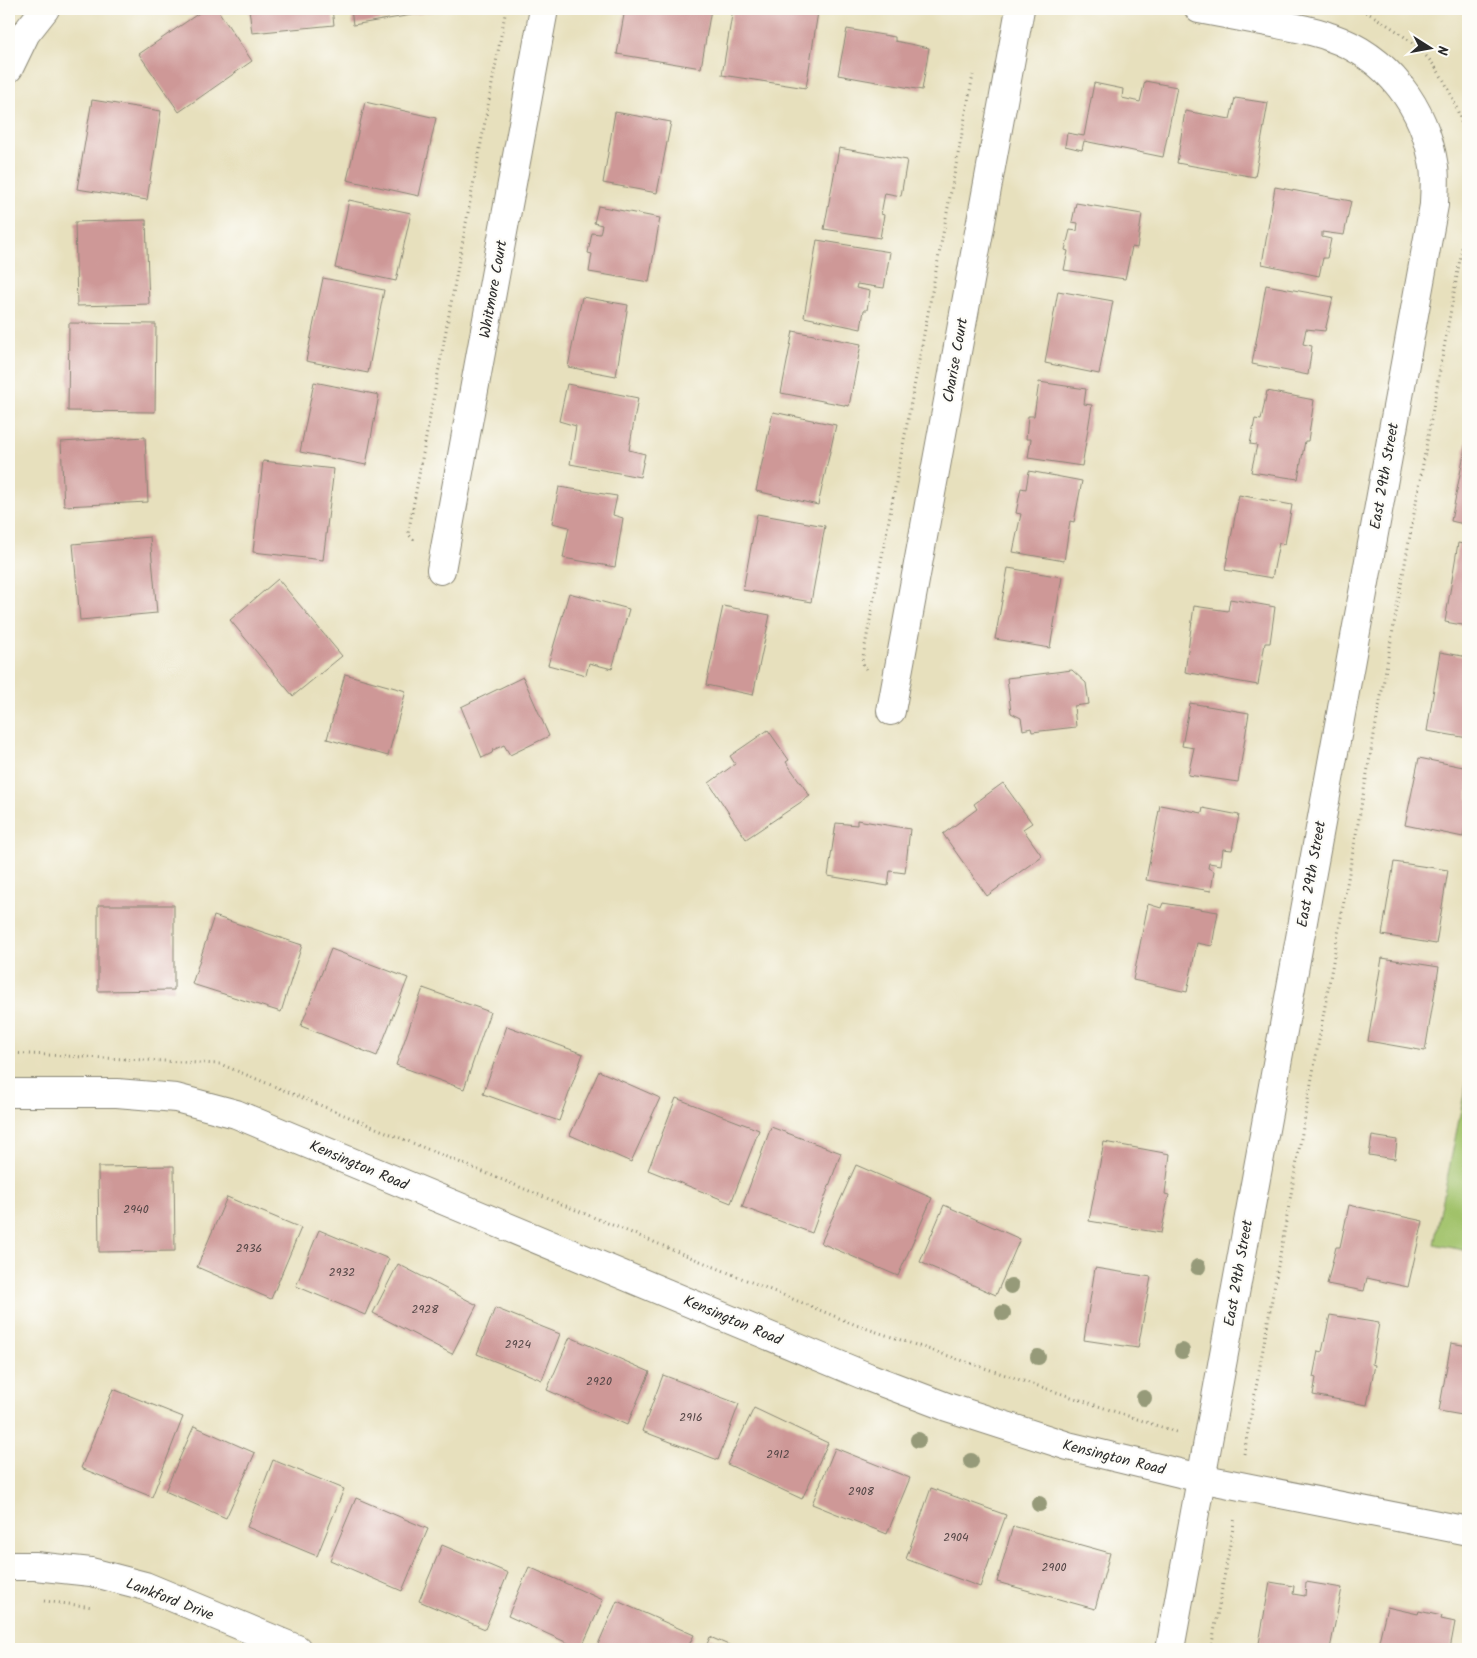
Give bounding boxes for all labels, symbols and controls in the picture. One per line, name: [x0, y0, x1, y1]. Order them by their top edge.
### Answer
north arrow: [1404, 22, 1454, 72]
text: N: [1430, 44, 1453, 57]
street label: Whitmore Court: [474, 238, 514, 340]
street label: Charise Court: [937, 316, 975, 404]
street label: East 29th Street: [1364, 421, 1406, 531]
street label: East 29th Street: [1291, 819, 1333, 929]
street label: Kensington Road: [305, 1134, 412, 1198]
house number: 2940: [123, 1200, 149, 1219]
street label: East 29th Street: [1218, 1218, 1260, 1328]
house number: 2936: [236, 1239, 262, 1258]
house number: 2932: [329, 1263, 355, 1282]
street label: Kensington Road: [679, 1289, 786, 1353]
house number: 2928: [411, 1300, 439, 1319]
house number: 2924: [505, 1335, 532, 1354]
house number: 2920: [586, 1372, 612, 1391]
house number: 2916: [679, 1408, 703, 1427]
street label: Kensington Road: [1060, 1434, 1168, 1482]
house number: 2912: [766, 1445, 790, 1464]
house number: 2908: [848, 1482, 875, 1501]
house number: 2904: [943, 1528, 969, 1547]
house number: 2900: [1042, 1558, 1066, 1577]
street label: Lankford Drive: [122, 1572, 217, 1628]

